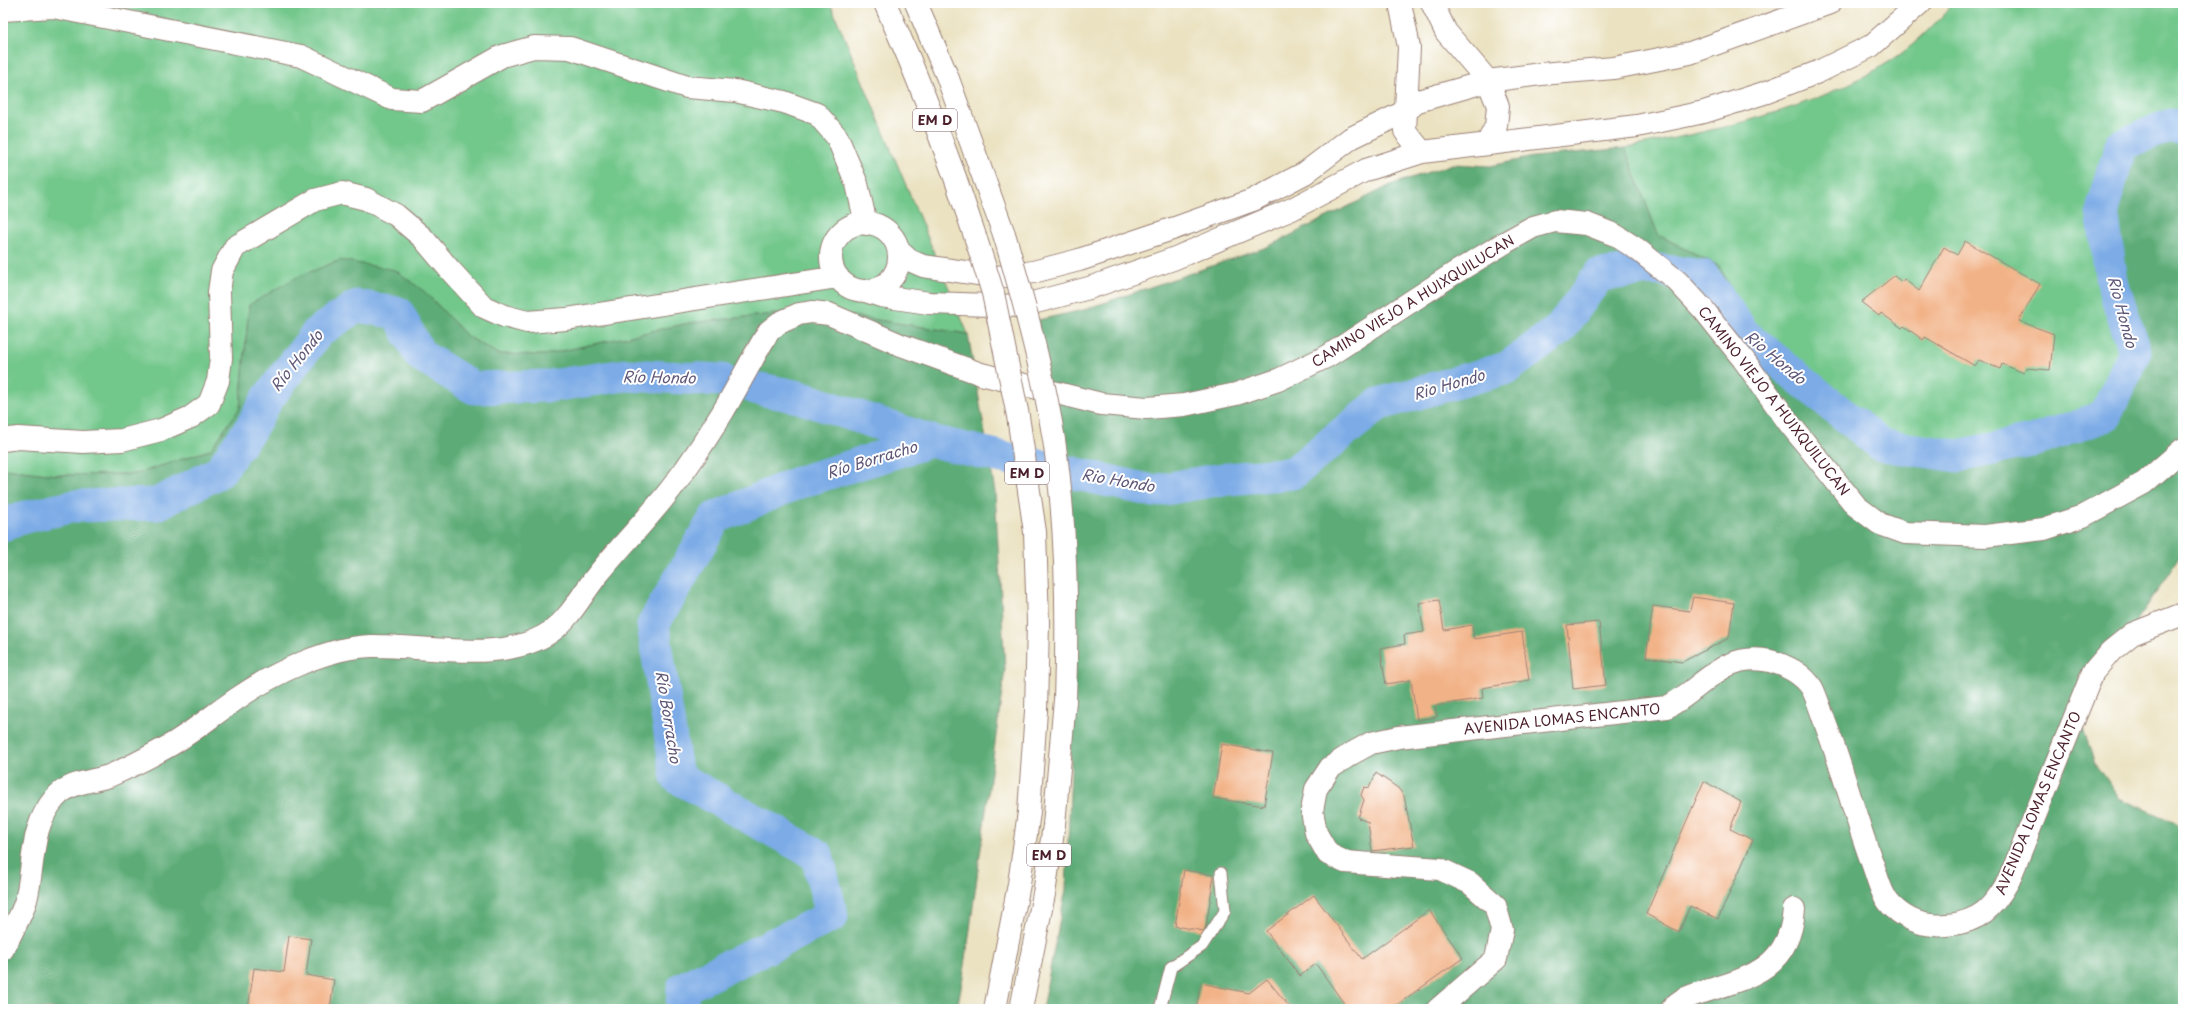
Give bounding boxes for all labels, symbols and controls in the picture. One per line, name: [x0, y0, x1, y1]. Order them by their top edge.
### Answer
road number: EM D: [913, 109, 957, 131]
street label: CAMINO VIEJO A HUIXQUILUCAN: [1307, 229, 1518, 372]
water label: Rio Hondo: [2103, 273, 2144, 351]
street label: CAMINO VIEJO A HUIXQUILUCAN: [1694, 301, 1855, 500]
water label: Río Hondo: [264, 324, 328, 396]
water label: Rio Hondo: [1741, 325, 1812, 390]
water label: Rio Hondo: [1410, 362, 1488, 405]
water label: Río Hondo: [622, 364, 696, 389]
water label: Río Borracho: [824, 433, 921, 483]
road number: EM D: [1005, 462, 1049, 484]
water label: Rio Hondo: [1080, 462, 1157, 497]
water label: Río Borracho: [651, 669, 688, 766]
street label: AVENIDA LOMAS ENCANTO: [1463, 698, 1661, 739]
street label: AVENIDA LOMAS ENCANTO: [1989, 708, 2086, 898]
road number: EM D: [1027, 844, 1071, 866]

